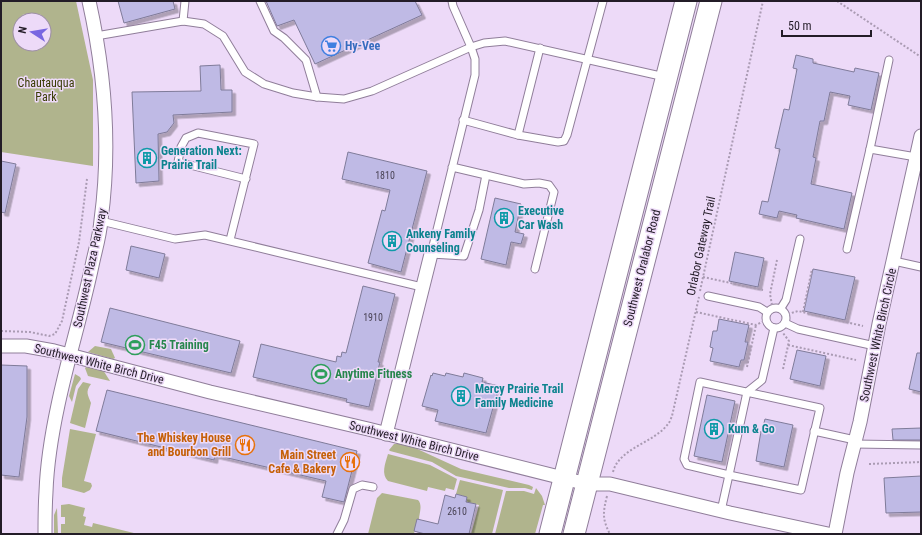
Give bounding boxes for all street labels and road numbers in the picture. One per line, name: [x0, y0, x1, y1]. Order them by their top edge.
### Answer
street label: Orlabor Gateway Trail: [684, 195, 718, 297]
street label: Southwest Plaza Parkway: [71, 207, 109, 329]
street label: Southwest Oralabor Road: [621, 208, 663, 328]
street label: Southwest White Birch Circle: [857, 267, 899, 403]
street label: Southwest White Birch Drive: [33, 341, 166, 387]
street label: Southwest White Birch Drive: [348, 418, 481, 464]

